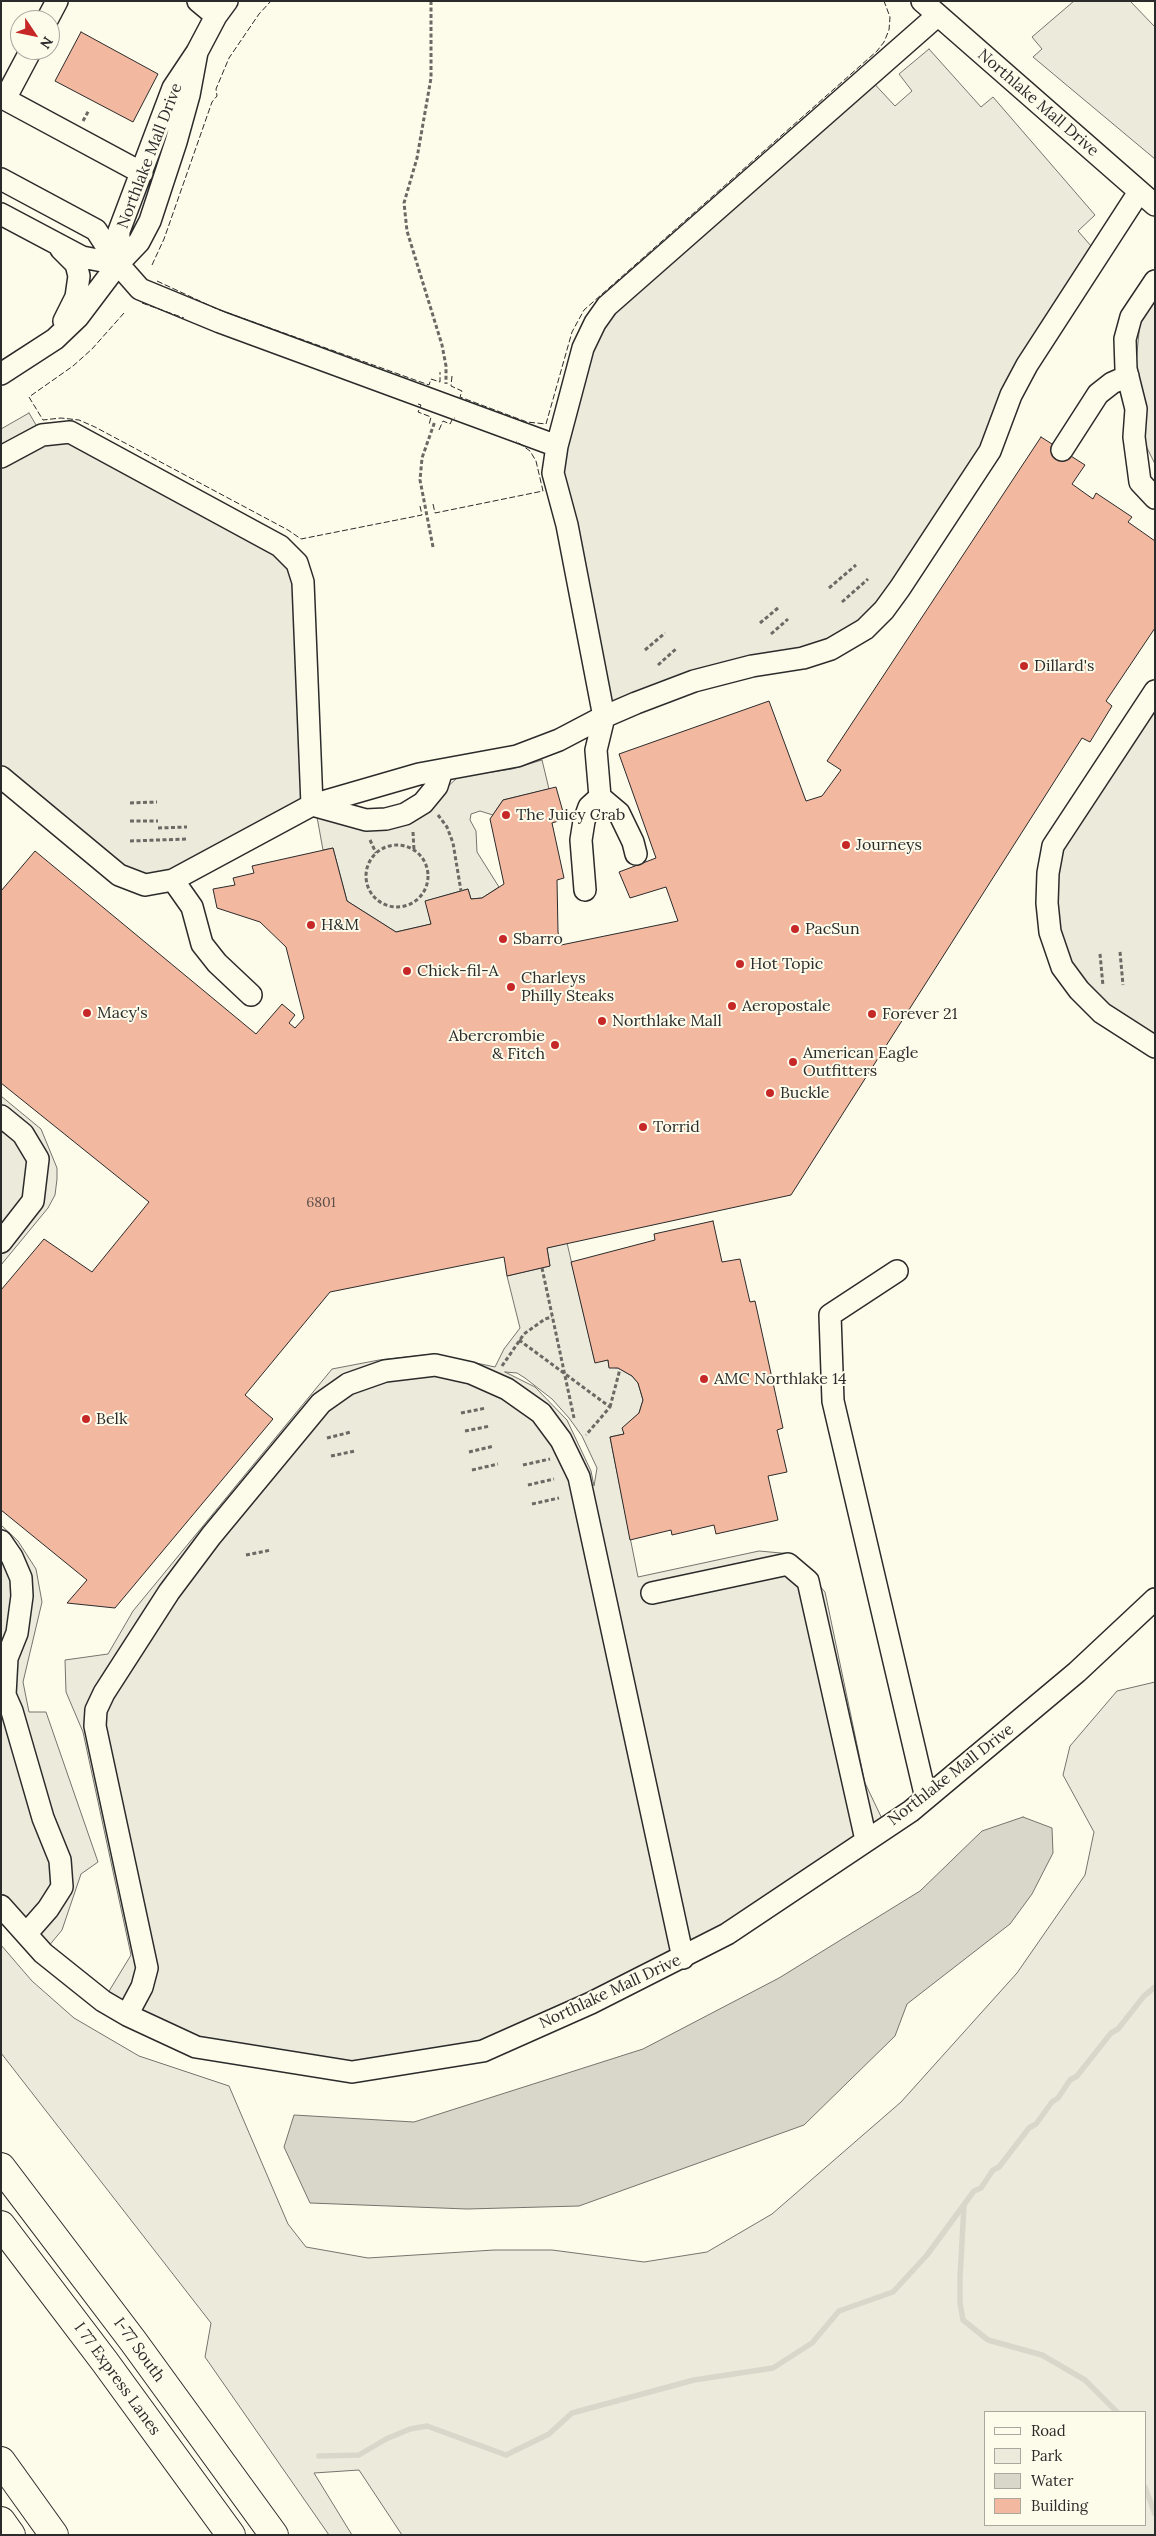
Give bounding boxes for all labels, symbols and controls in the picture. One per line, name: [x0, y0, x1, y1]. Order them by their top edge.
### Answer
north arrow: [10, 10, 60, 60]
text: N: [36, 33, 57, 52]
street label: Northlake Mall Drive: [974, 45, 1102, 161]
street label: Northlake Mall Drive: [113, 81, 187, 231]
place label: Dillard's: [1034, 656, 1094, 676]
marker: Dillard's: [1018, 660, 1030, 672]
place label: The Juicy Crab: [516, 805, 625, 825]
marker: The Juicy Crab: [500, 809, 512, 821]
place label: Journeys: [856, 835, 922, 855]
marker: Journeys: [840, 839, 852, 851]
place label: H&M: [321, 915, 359, 935]
marker: H&M: [305, 919, 317, 931]
place label: PacSun: [805, 919, 860, 939]
marker: PacSun: [789, 923, 801, 935]
place label: Sbarro: [513, 929, 563, 949]
marker: Sbarro: [497, 933, 509, 945]
place label: Hot Topic: [750, 954, 823, 974]
marker: Hot Topic: [734, 958, 746, 970]
place label: Chick-fil-A: [417, 961, 499, 981]
marker: Chick-fil-A: [401, 965, 413, 977]
place label: Charleys Philly Steaks: [521, 968, 614, 1006]
marker: Charleys Philly Steaks: [505, 981, 517, 993]
place label: Aeropostale: [742, 996, 831, 1016]
marker: Aeropostale: [726, 1000, 738, 1012]
place label: Macy's: [97, 1003, 148, 1023]
place label: Forever 21: [882, 1004, 958, 1024]
marker: Macy's: [81, 1007, 93, 1019]
marker: Forever 21: [866, 1008, 878, 1020]
place label: Northlake Mall: [612, 1011, 722, 1031]
marker: Northlake Mall: [596, 1015, 608, 1027]
place label: Abercrombie & Fitch: [449, 1026, 545, 1064]
marker: Abercrombie & Fitch: [549, 1039, 561, 1051]
place label: American Eagle Outfitters: [803, 1043, 919, 1081]
marker: American Eagle Outfitters: [787, 1056, 799, 1068]
place label: Buckle: [780, 1083, 830, 1103]
marker: Buckle: [764, 1087, 776, 1099]
place label: Torrid: [653, 1117, 700, 1137]
marker: Torrid: [637, 1121, 649, 1133]
house number: 6801: [306, 1195, 336, 1211]
place label: AMC Northlake 14: [714, 1369, 847, 1389]
marker: AMC Northlake 14: [698, 1373, 710, 1385]
place label: Belk: [96, 1409, 128, 1429]
marker: Belk: [80, 1413, 92, 1425]
street label: Northlake Mall Drive: [884, 1720, 1018, 1830]
street label: Northlake Mall Drive: [536, 1951, 684, 2033]
street label: I-77 South: [109, 2314, 169, 2386]
street label: I 77 Express Lanes: [70, 2319, 164, 2439]
legend: [984, 2411, 1146, 2526]
text: Road: [1031, 2421, 1066, 2440]
text: Park: [1031, 2446, 1062, 2465]
text: Water: [1031, 2471, 1073, 2490]
text: Building: [1031, 2496, 1088, 2515]

